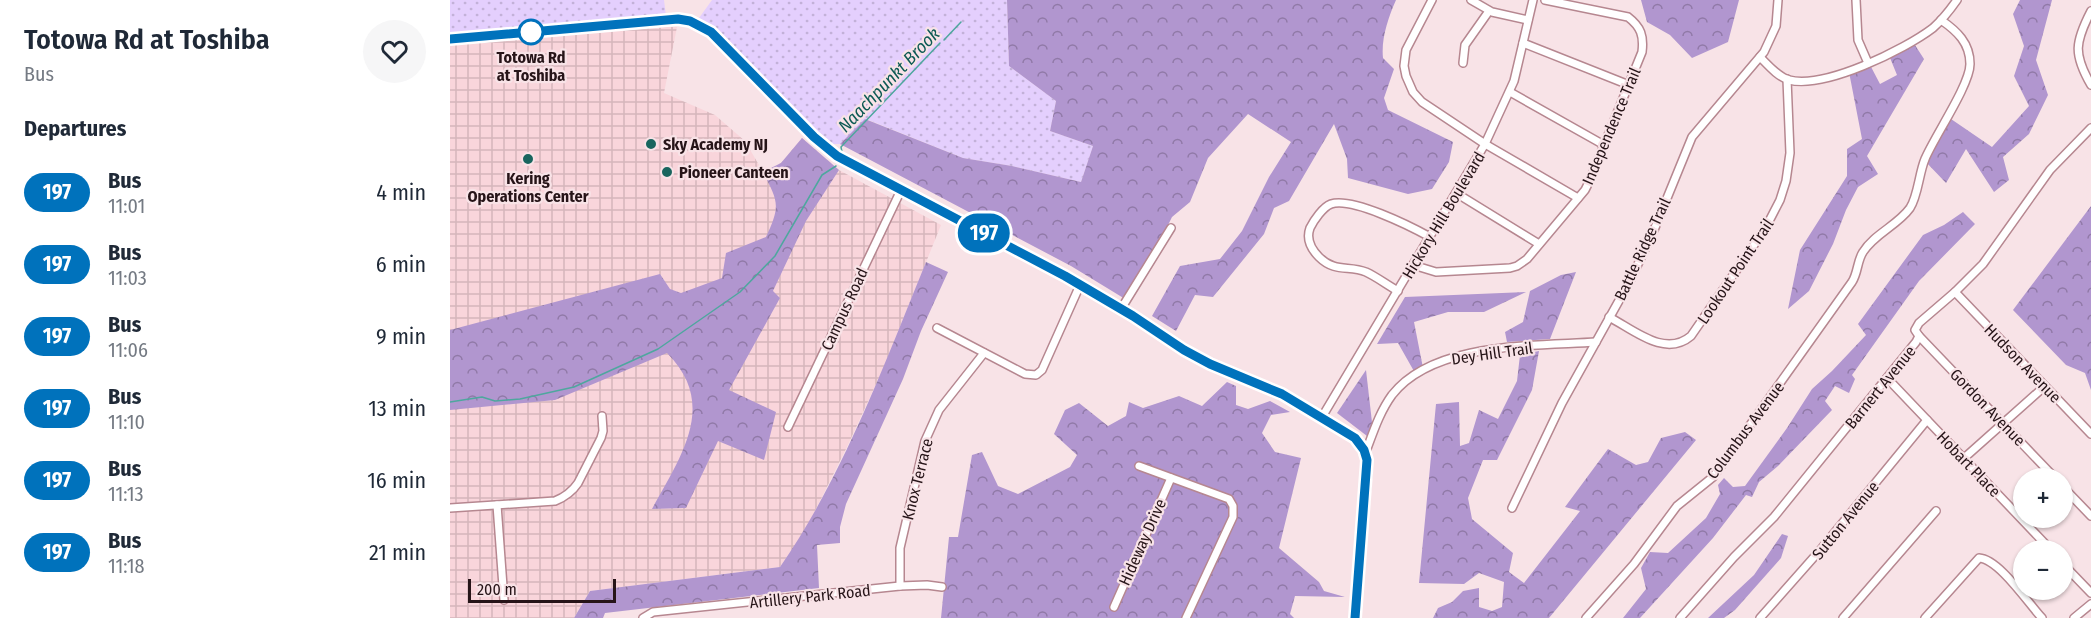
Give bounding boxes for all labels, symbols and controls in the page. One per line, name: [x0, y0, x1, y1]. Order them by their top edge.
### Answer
marker: Totowa Rd at Toshiba: [518, 19, 544, 45]
button: heart: [363, 20, 426, 83]
text: Totowa Rd at Toshiba: [24, 23, 270, 56]
water label: Naachpunkt Brook: [833, 23, 945, 137]
place label: Totowa Rd at Toshiba: [497, 48, 565, 85]
text: Bus: [24, 62, 54, 86]
street label: Independence Trail: [1578, 65, 1645, 188]
text: Departures: [24, 115, 126, 142]
place label: Sky Academy NJ: [663, 135, 768, 154]
marker: Sky Academy NJ: [644, 137, 658, 151]
street label: Hickory Hill Boulevard: [1398, 148, 1489, 282]
marker: Kering Operations Center: [521, 152, 535, 166]
place label: Pioneer Canteen: [679, 163, 789, 182]
marker: Pioneer Canteen: [660, 165, 674, 179]
text: Bus: [108, 167, 141, 194]
place label: Kering Operations Center: [467, 169, 589, 206]
text: 197: [43, 179, 71, 205]
text: 4 min: [376, 179, 426, 206]
text: 11:01: [108, 194, 145, 218]
street label: Battle Ridge Trail: [1610, 195, 1675, 304]
line badge: 197: [950, 214, 1018, 252]
street label: Lookout Point Trail: [1693, 215, 1778, 327]
text: 197: [970, 220, 998, 246]
text: Bus: [108, 239, 141, 266]
text: 197: [43, 251, 71, 277]
text: 6 min: [376, 251, 426, 278]
street label: Campus Road: [817, 265, 872, 353]
text: 11:03: [108, 266, 147, 290]
text: Bus: [108, 311, 141, 338]
street label: Hudson Avenue: [1980, 320, 2065, 407]
text: 197: [43, 323, 71, 349]
text: 9 min: [376, 323, 426, 350]
text: 11:06: [108, 338, 148, 362]
street label: Dey Hill Trail: [1450, 338, 1534, 369]
street label: Barnert Avenue: [1841, 342, 1920, 433]
street label: Gordon Avenue: [1946, 365, 2029, 450]
street label: Columbus Avenue: [1703, 378, 1788, 483]
text: Bus: [108, 383, 141, 410]
text: 197: [43, 395, 71, 421]
text: 13 min: [368, 395, 426, 422]
text: 11:10: [108, 410, 145, 434]
street label: Hobart Place: [1933, 428, 2005, 501]
street label: Knox Terrace: [898, 436, 937, 522]
text: Bus: [108, 455, 141, 482]
text: 197: [43, 467, 71, 493]
text: 16 min: [367, 467, 426, 494]
map controls: [2013, 468, 2073, 600]
button: +: [2013, 468, 2073, 528]
street label: Sutton Avenue: [1808, 477, 1883, 563]
text: 11:13: [108, 482, 144, 506]
street label: Hideway Drive: [1115, 496, 1170, 588]
text: Bus: [108, 527, 141, 554]
text: 197: [43, 539, 71, 565]
text: 21 min: [369, 539, 426, 566]
button: −: [2013, 540, 2073, 600]
text: 11:18: [108, 554, 145, 578]
scale bar: [468, 576, 616, 604]
text: 200 m: [477, 580, 517, 599]
street label: Artillery Park Road: [749, 581, 871, 612]

